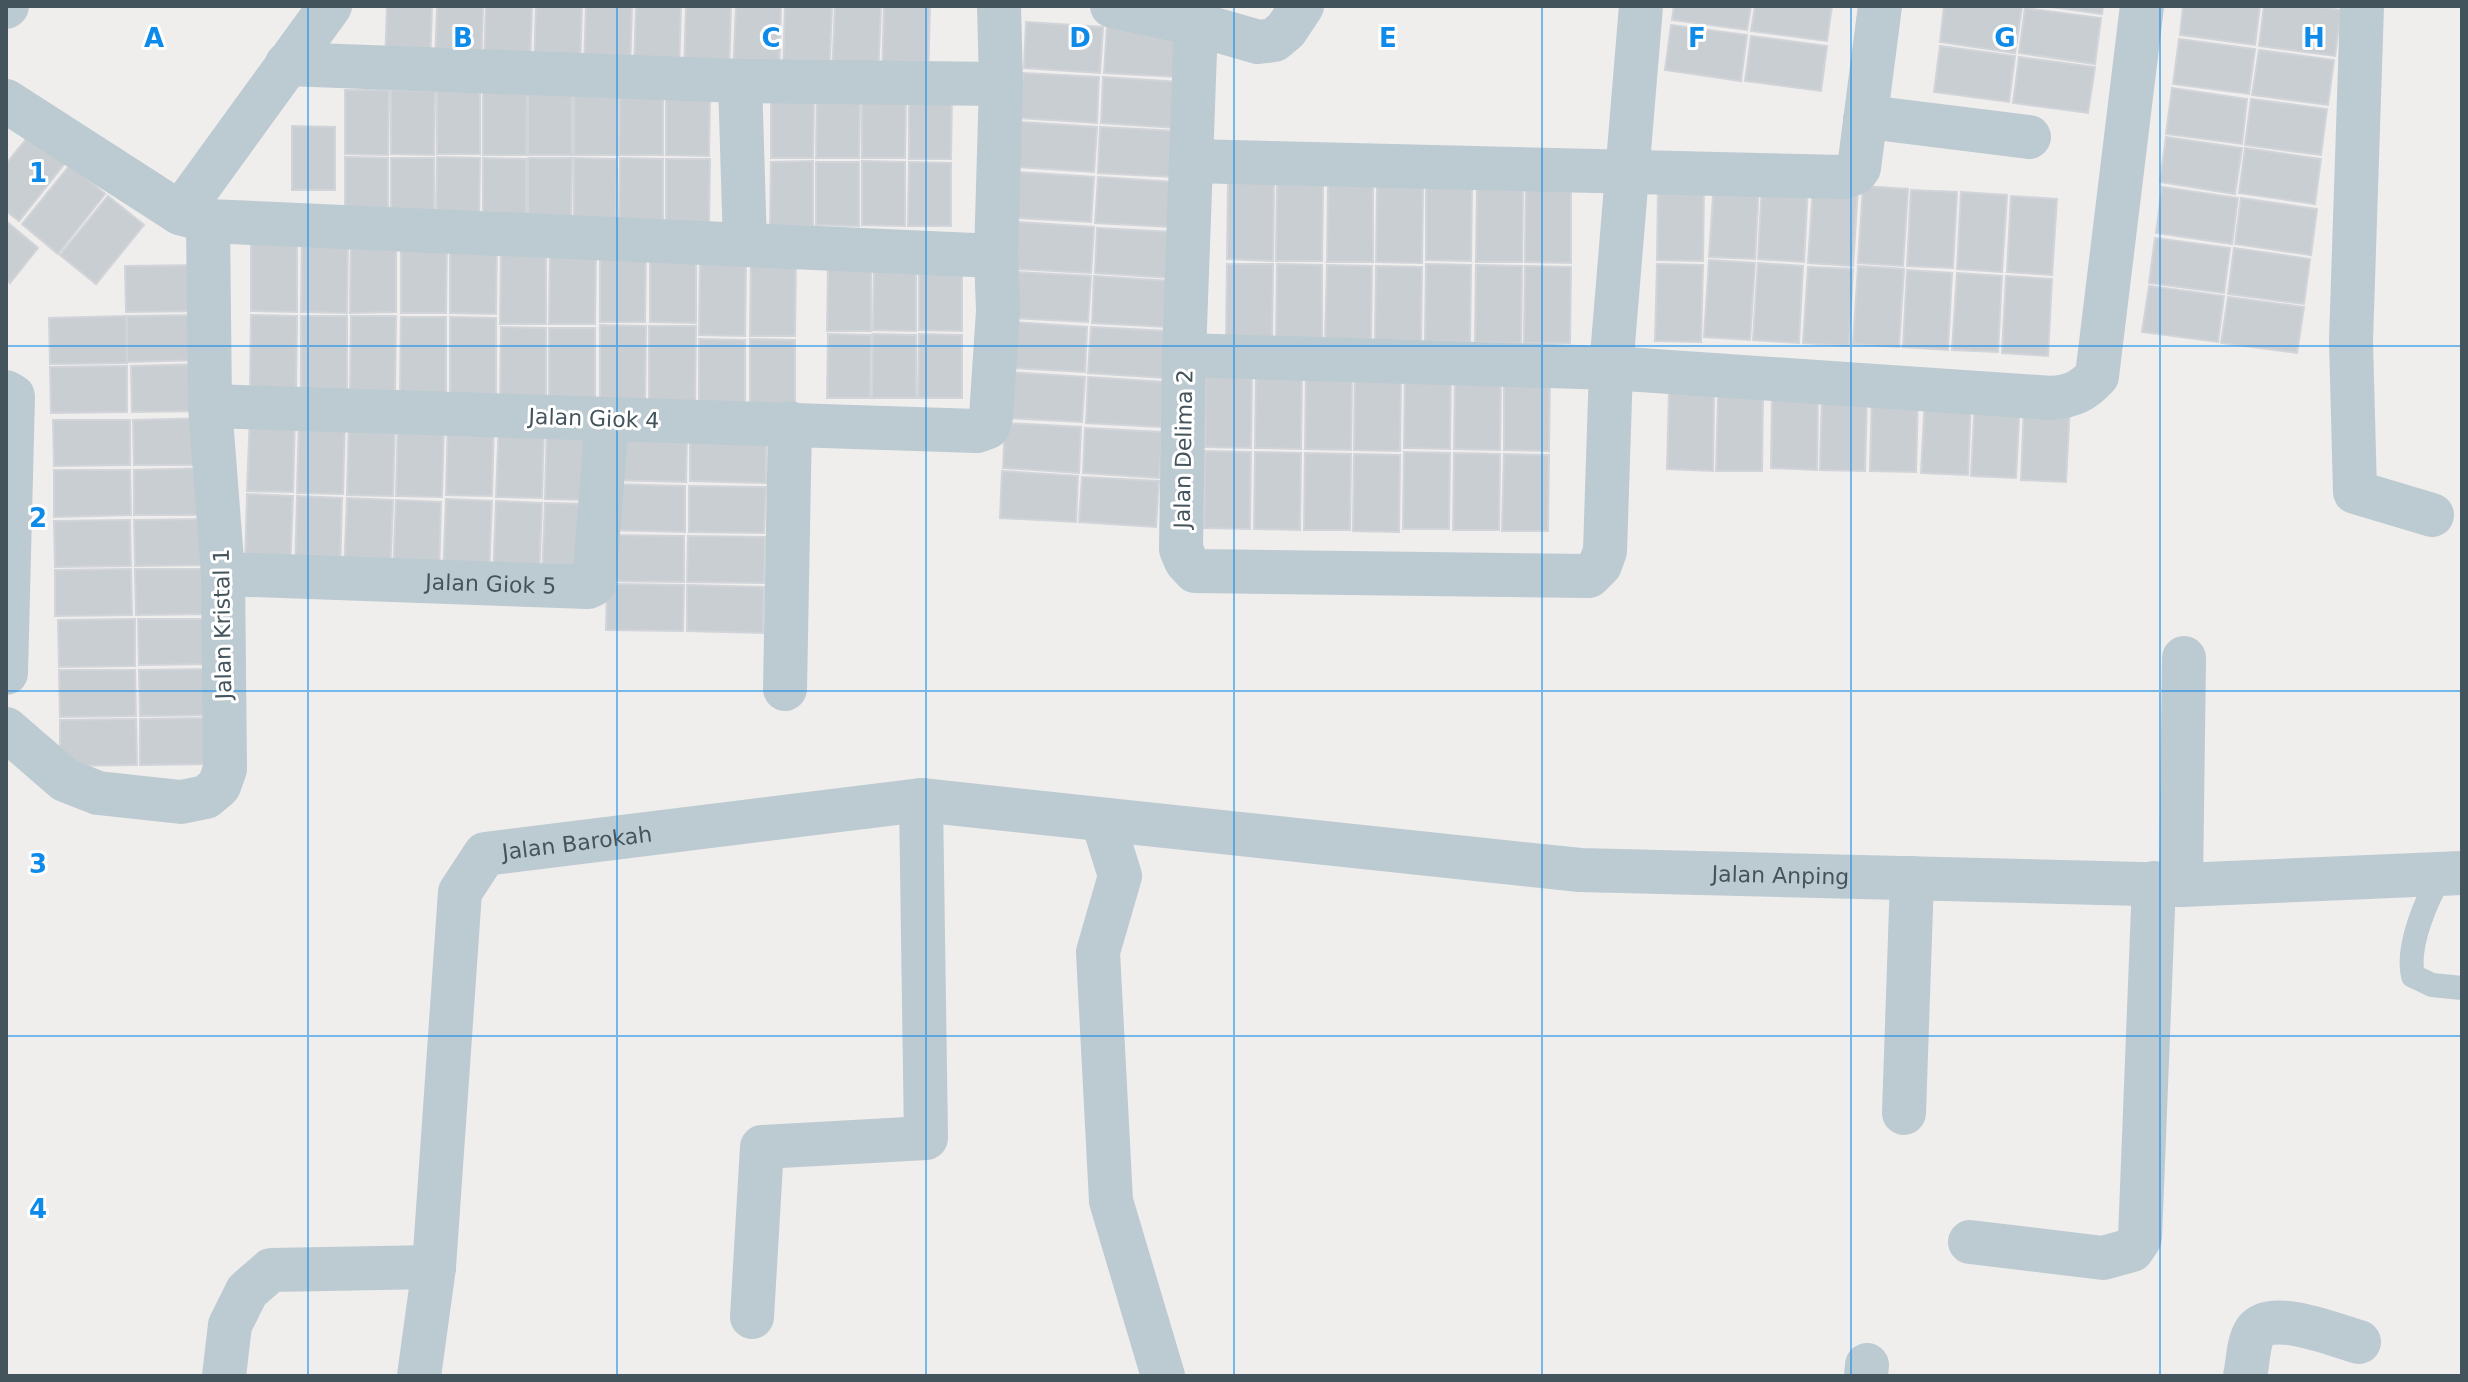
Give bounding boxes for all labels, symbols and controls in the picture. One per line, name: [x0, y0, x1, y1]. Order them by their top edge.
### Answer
text: A: [144, 23, 164, 53]
text: B: [453, 23, 473, 53]
text: C: [761, 23, 781, 53]
text: D: [1069, 23, 1091, 53]
text: E: [1379, 23, 1397, 53]
text: F: [1688, 23, 1706, 53]
text: G: [1994, 23, 2016, 53]
text: H: [2303, 23, 2325, 53]
text: 1: [29, 158, 47, 188]
street label: Jalan Delima 2: [1170, 369, 1197, 531]
street label: Jalan Giok 4: [526, 404, 660, 433]
text: 2: [29, 503, 47, 533]
street label: Jalan Kristal 1: [209, 548, 236, 702]
street label: Jalan Giok 5: [423, 569, 557, 599]
street label: Jalan Barokah: [499, 821, 653, 865]
text: 3: [29, 849, 47, 879]
street label: Jalan Anping: [1709, 861, 1850, 890]
text: 4: [29, 1194, 47, 1224]

